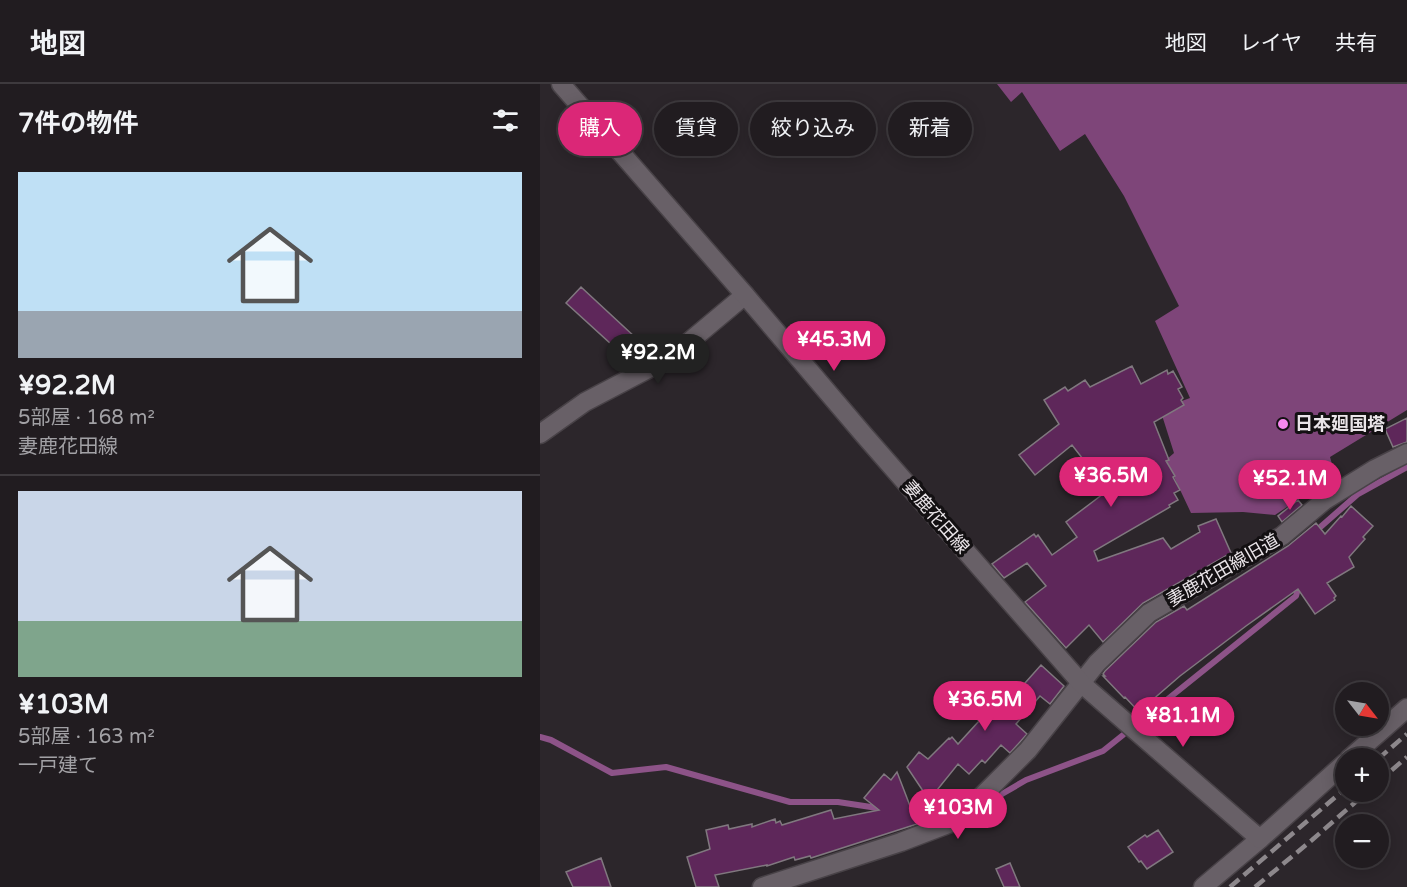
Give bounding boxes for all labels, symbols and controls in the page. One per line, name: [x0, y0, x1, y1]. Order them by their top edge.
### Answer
text: 地図: [30, 27, 86, 61]
text: 地図: [1165, 31, 1207, 56]
text: レイヤ: [1240, 31, 1302, 56]
text: 共有: [1335, 31, 1377, 56]
chip: 購入: [558, 102, 642, 156]
chip: 賃貸: [654, 102, 738, 156]
chip: 絞り込み: [750, 102, 876, 156]
chip: 新着: [888, 102, 972, 156]
icon: filters: [489, 104, 522, 137]
text: 7件の物件: [18, 108, 138, 139]
icon: home: [216, 211, 324, 319]
pin: ¥45.3M: [785, 321, 883, 372]
text: ¥45.3M: [796, 328, 872, 352]
pin: ¥92.2M: [609, 334, 707, 385]
text: ¥92.2M: [620, 341, 696, 365]
text: ¥92.2M: [18, 370, 116, 401]
text: 5部屋 · 168 m²: [18, 406, 155, 430]
place label: 日本廻国塔: [1295, 413, 1385, 435]
marker: 日本廻国塔: [1276, 417, 1290, 431]
text: 妻鹿花田線: [18, 435, 118, 459]
pin: ¥36.5M: [1062, 457, 1160, 508]
pin: ¥52.1M: [1241, 460, 1339, 511]
text: ¥36.5M: [1073, 464, 1149, 488]
text: ¥52.1M: [1252, 467, 1328, 491]
street label: 妻鹿花田線: [898, 476, 974, 558]
street label: 妻鹿花田線旧道: [1163, 529, 1283, 611]
icon: home: [216, 530, 324, 638]
pin: ¥36.5M: [936, 681, 1034, 732]
north arrow: [1335, 682, 1389, 736]
map controls: [1335, 682, 1389, 868]
text: ¥36.5M: [947, 688, 1023, 712]
text: ¥103M: [18, 689, 109, 720]
pin: ¥81.1M: [1134, 697, 1232, 748]
text: ¥81.1M: [1145, 704, 1221, 728]
text: 5部屋 · 163 m²: [18, 725, 155, 749]
button: +: [1335, 748, 1389, 802]
text: 一戸建て: [18, 754, 98, 778]
pin: ¥103M: [916, 789, 1000, 840]
text: ¥103M: [923, 796, 993, 820]
button: −: [1335, 814, 1389, 868]

